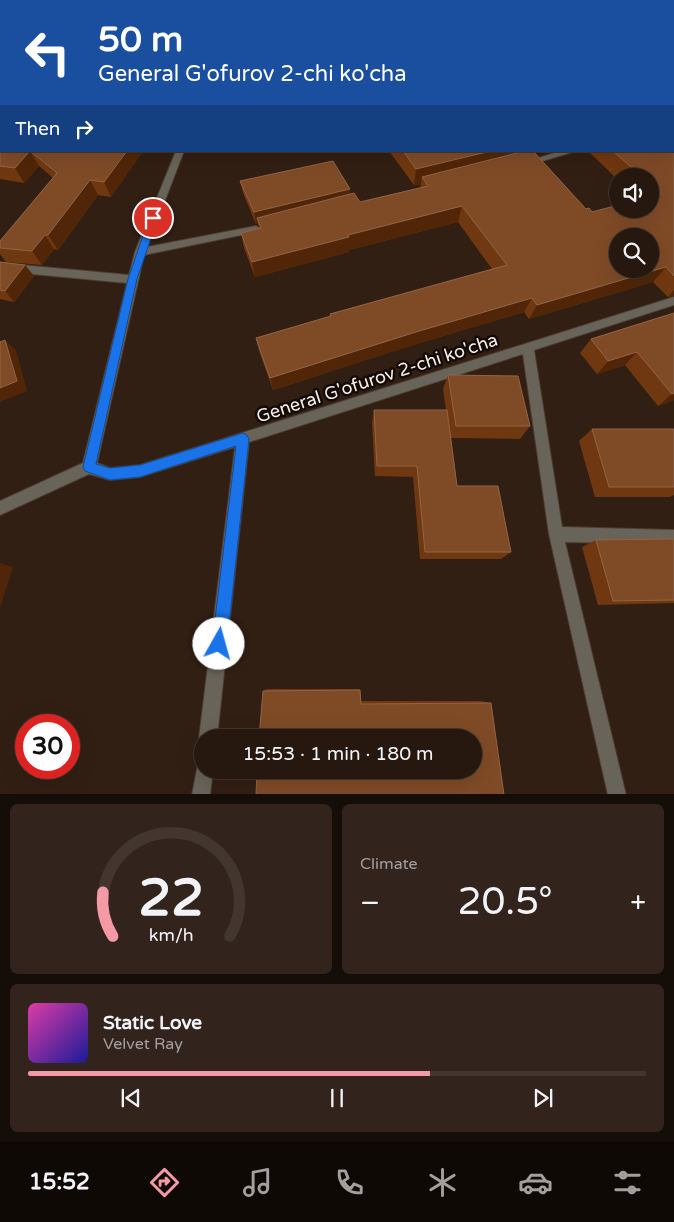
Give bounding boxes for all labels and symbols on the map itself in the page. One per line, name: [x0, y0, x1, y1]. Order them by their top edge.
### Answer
pin: [132, 197, 174, 239]
street label: General G'ofurov 2-chi ko'cha: [254, 329, 500, 427]
position arrow: [192, 617, 244, 669]
speed limit sign: 30: [15, 714, 80, 779]

